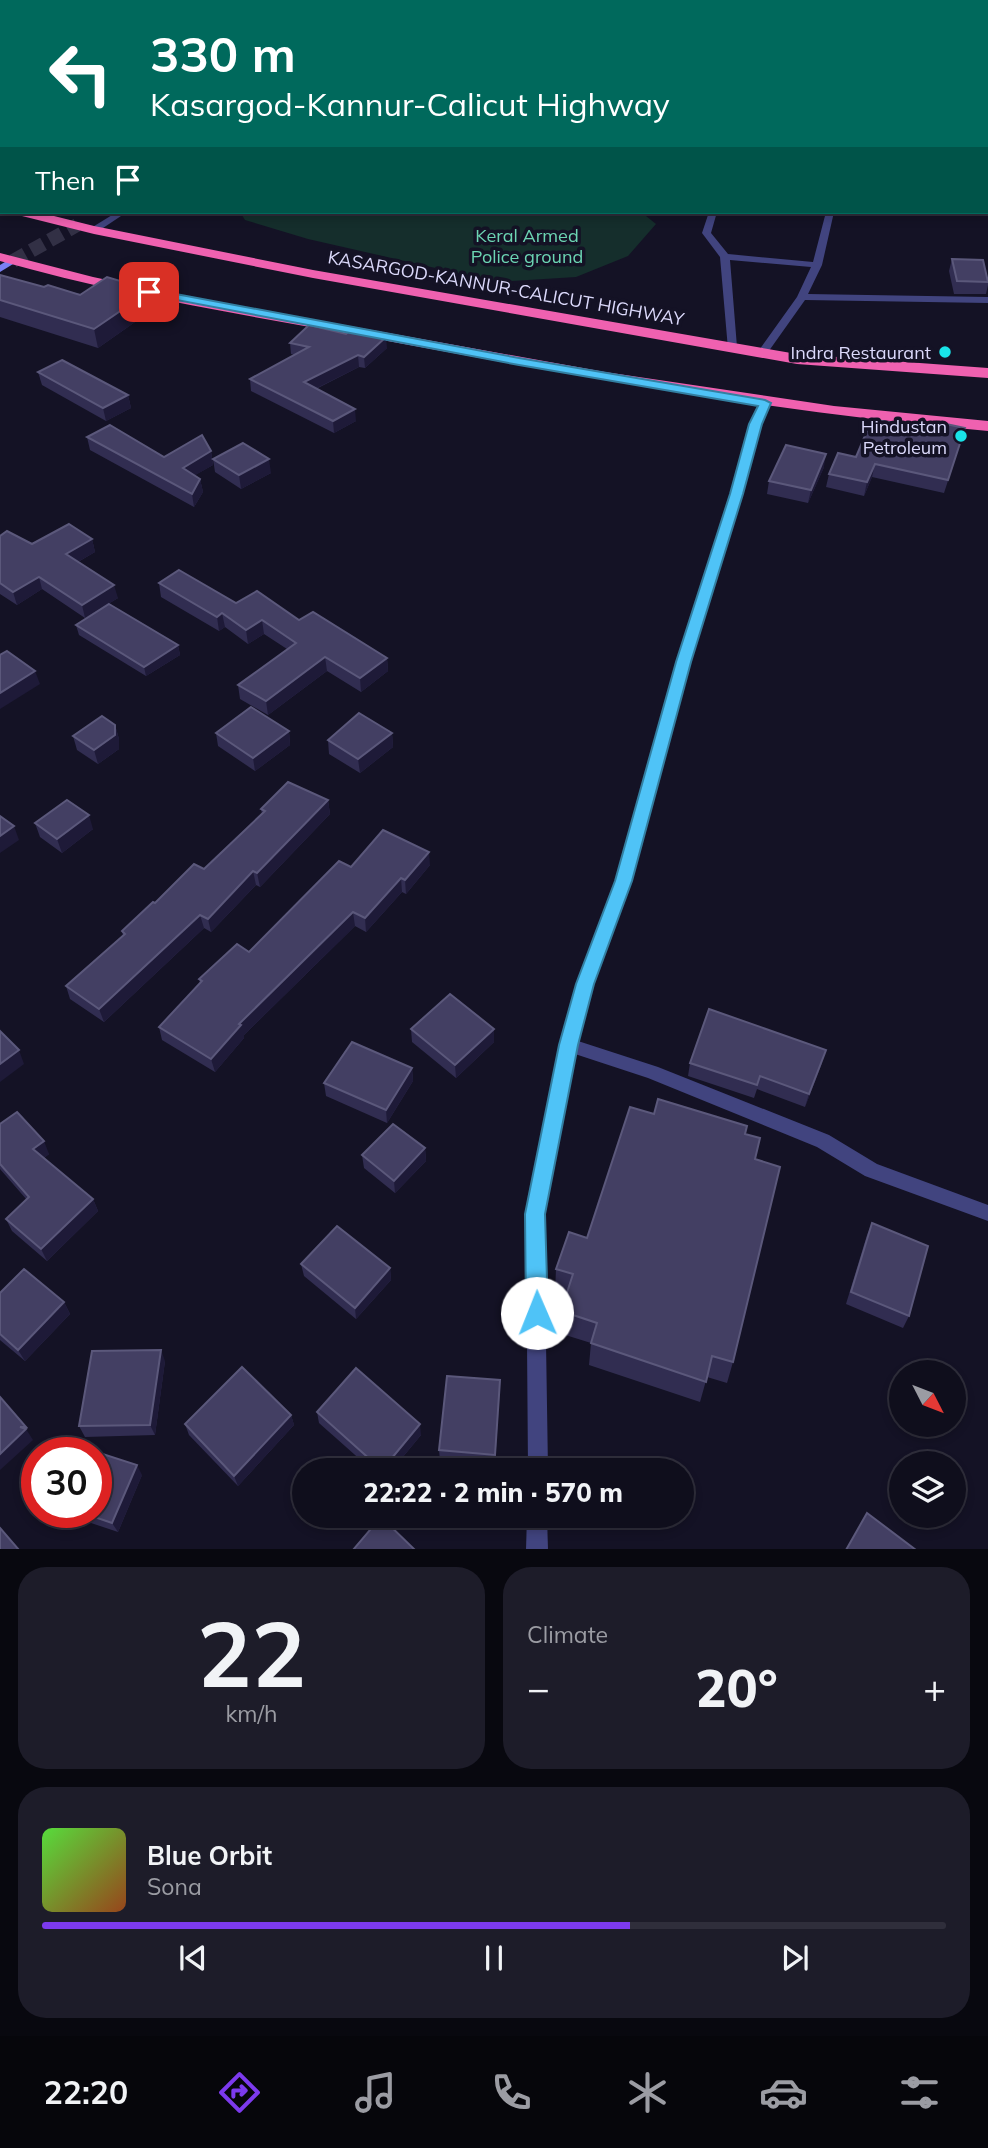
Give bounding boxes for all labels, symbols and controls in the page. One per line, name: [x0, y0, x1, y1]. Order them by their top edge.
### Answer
text: 330 m: [150, 23, 296, 84]
icon: left: [35, 28, 126, 119]
text: Kasargod-Kannur-Calicut Highway: [150, 84, 670, 124]
icon: arrive: [109, 161, 147, 199]
text: Then: [35, 164, 95, 197]
park label: Keral Armed Police ground: [471, 224, 583, 268]
street label: KASARGOD-KANNUR-CALICUT HIGHWAY: [326, 245, 687, 331]
pin: [119, 262, 179, 322]
icon: arrive: [130, 273, 168, 311]
place label: Indra Restaurant: [791, 341, 931, 364]
marker: Indra Restaurant: [937, 344, 953, 360]
place label: Hindustan Petroleum: [861, 415, 947, 459]
marker: Hindustan Petroleum: [953, 428, 969, 444]
position arrow: [500, 1276, 574, 1350]
north arrow: [889, 1360, 966, 1437]
map controls: [889, 1360, 966, 1528]
speed limit sign: 30: [21, 1437, 112, 1528]
button: layers: [889, 1451, 966, 1528]
text: 22:22 · 2 min · 570 m: [363, 1476, 623, 1509]
text: 22: [197, 1596, 306, 1710]
text: Climate: [527, 1620, 608, 1649]
text: 20°: [695, 1655, 778, 1720]
text: −: [527, 1664, 550, 1712]
text: +: [923, 1664, 946, 1712]
text: km/h: [225, 1699, 278, 1728]
text: Blue Orbit: [147, 1839, 272, 1872]
text: Sona: [147, 1872, 202, 1901]
icon: previous: [174, 1939, 212, 1977]
icon: pause: [475, 1939, 513, 1977]
icon: next: [776, 1939, 814, 1977]
icon: directions: [215, 2068, 264, 2117]
icon: music: [351, 2068, 400, 2117]
icon: phone: [487, 2068, 536, 2117]
icon: climate: [623, 2068, 672, 2117]
icon: car: [759, 2068, 808, 2117]
icon: filters: [895, 2068, 944, 2117]
text: 22:20: [44, 2072, 128, 2112]

